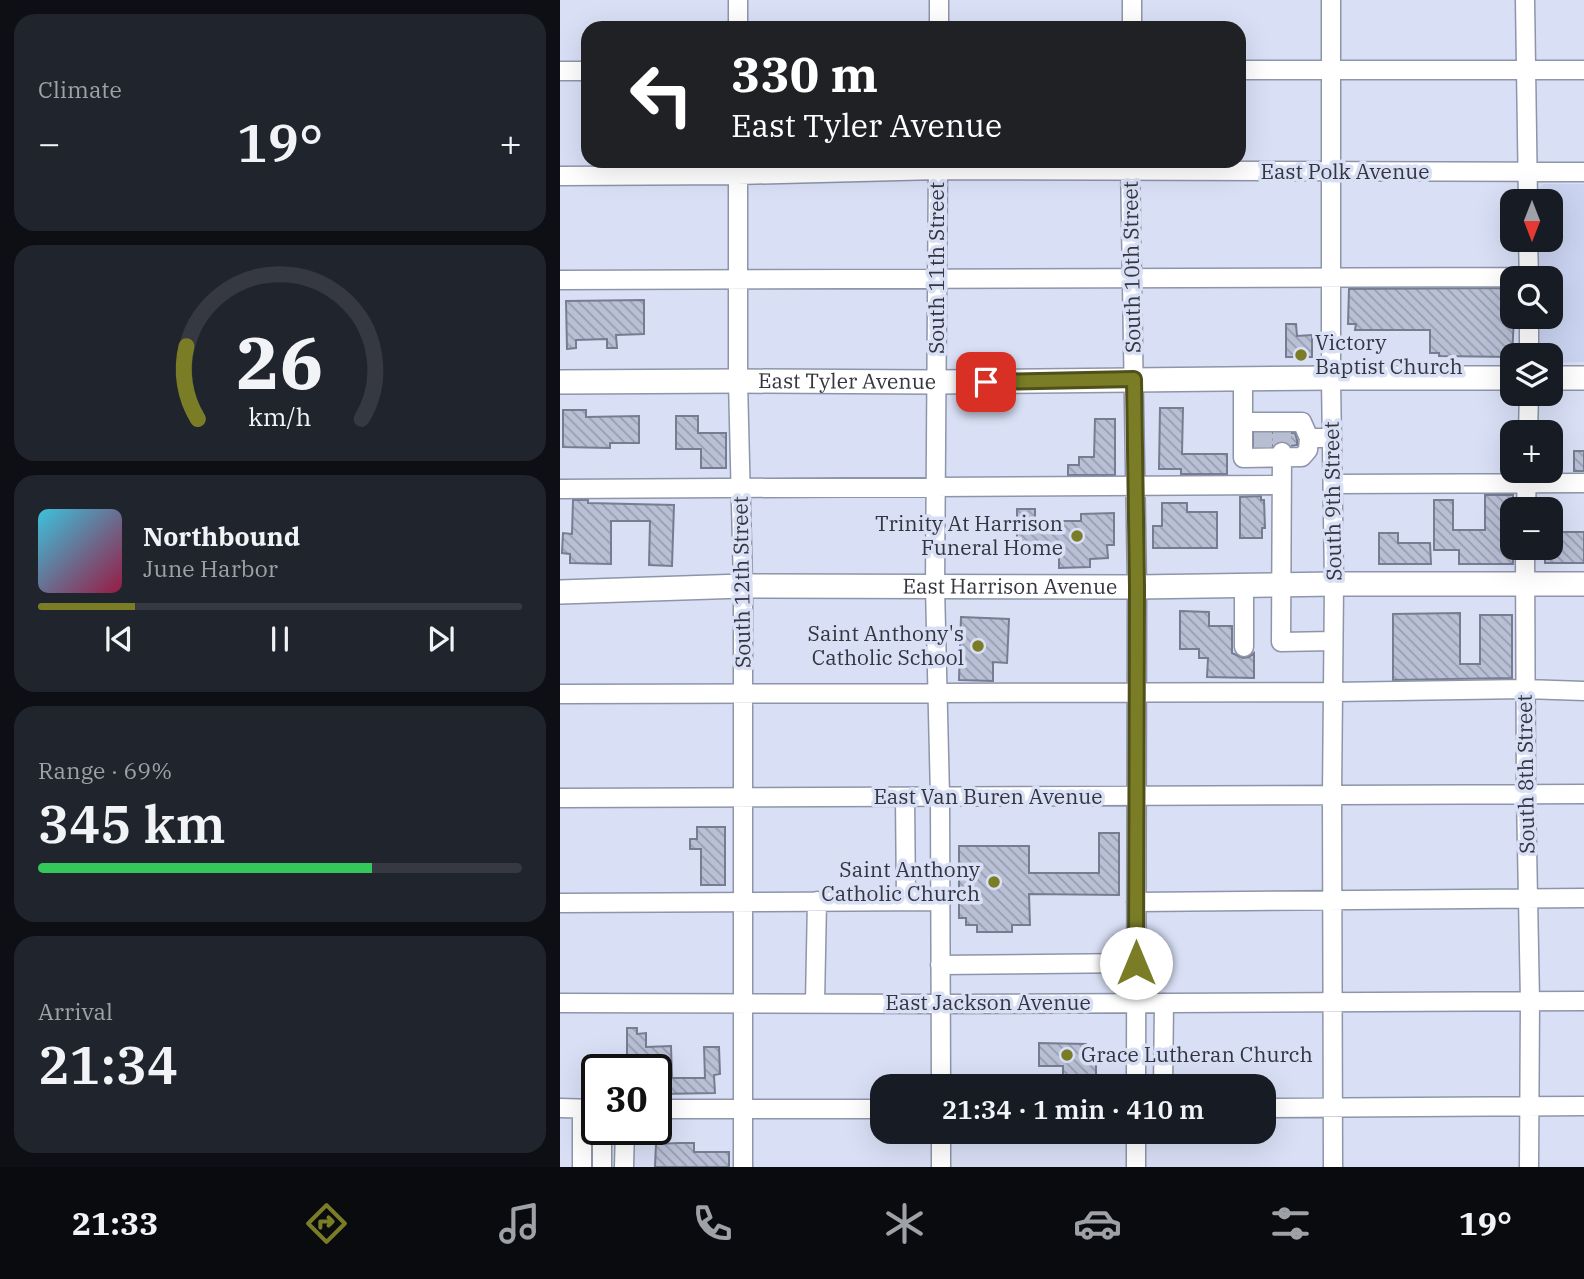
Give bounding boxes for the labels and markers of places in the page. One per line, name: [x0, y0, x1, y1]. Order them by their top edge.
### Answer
place label: Victory Baptist Church: [1315, 328, 1463, 380]
marker: Victory Baptist Church: [1293, 347, 1309, 363]
pin: [956, 352, 1016, 412]
place label: Trinity At Harrison Funeral Home: [875, 509, 1063, 561]
marker: Trinity At Harrison Funeral Home: [1069, 528, 1085, 544]
place label: Saint Anthony's Catholic School: [808, 619, 964, 671]
marker: Saint Anthony's Catholic School: [970, 638, 986, 654]
place label: Saint Anthony Catholic Church: [821, 855, 981, 907]
marker: Saint Anthony Catholic Church: [986, 874, 1002, 890]
place label: Grace Lutheran Church: [1081, 1040, 1313, 1068]
marker: Grace Lutheran Church: [1059, 1047, 1075, 1063]

